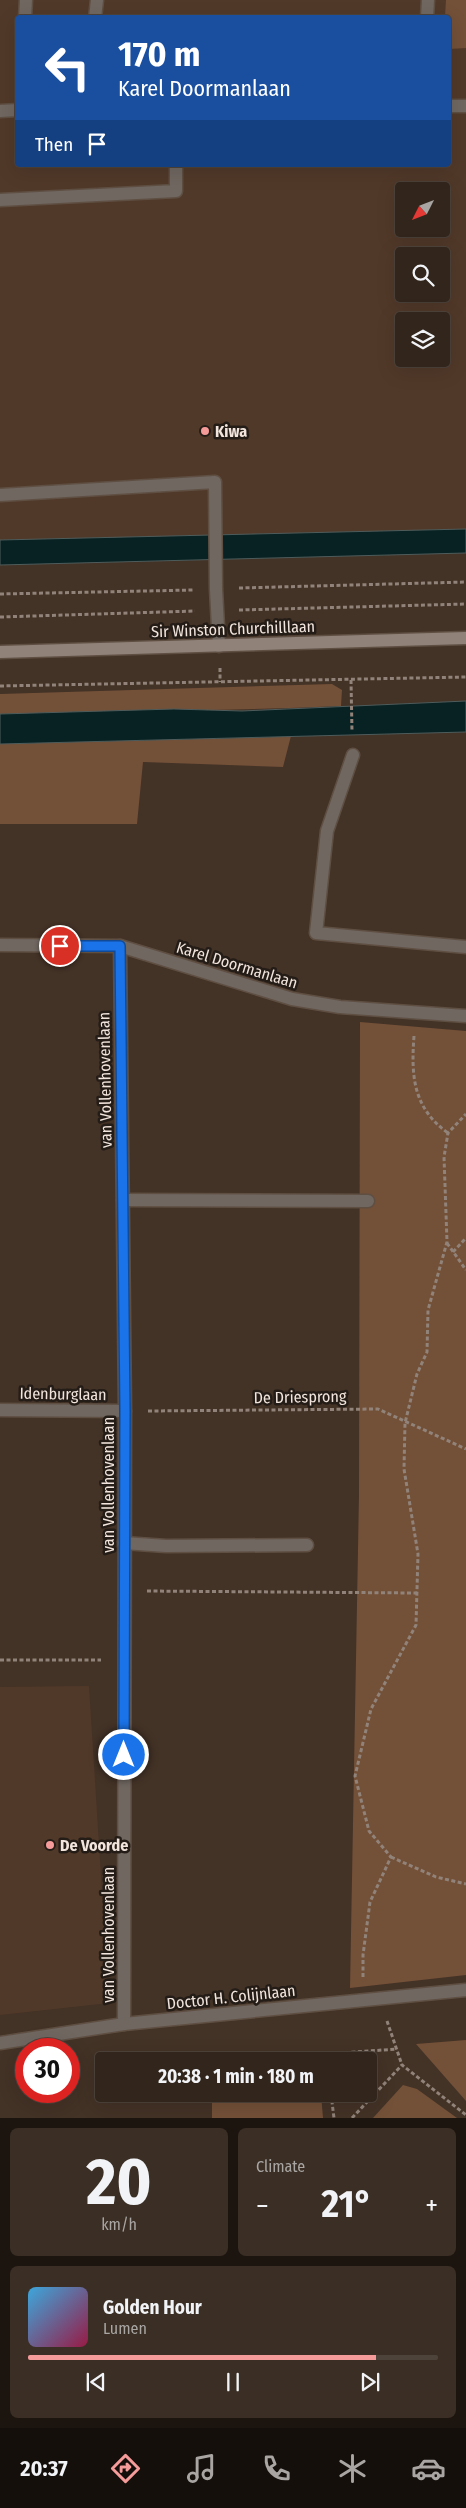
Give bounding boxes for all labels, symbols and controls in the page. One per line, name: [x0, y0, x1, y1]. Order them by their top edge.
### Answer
text: 170 m: [118, 33, 201, 75]
icon: left: [35, 35, 100, 100]
text: Karel Doormanlaan: [118, 75, 291, 102]
icon: arrive: [83, 130, 111, 158]
text: Then: [35, 133, 73, 156]
north arrow: [395, 182, 450, 238]
map controls: [395, 182, 450, 367]
button: search: [395, 247, 450, 302]
button: layers: [395, 312, 450, 367]
place label: Kiwa: [215, 422, 247, 441]
marker: Kiwa: [199, 425, 211, 437]
street label: Sir Winston Churchilllaan: [151, 617, 315, 641]
pin: [39, 925, 81, 967]
icon: arrive: [46, 932, 74, 960]
street label: Karel Doormanlaan: [174, 938, 300, 992]
street label: van Vollenhovenlaan: [94, 1012, 116, 1148]
street label: Idenburglaan: [19, 1384, 107, 1404]
street label: De Driesprong: [254, 1387, 347, 1407]
street label: van Vollenhovenlaan: [99, 1417, 118, 1553]
position arrow: [97, 1728, 149, 1780]
place label: De Voorde: [60, 1836, 128, 1855]
marker: De Voorde: [44, 1839, 56, 1851]
street label: van Vollenhovenlaan: [99, 1867, 118, 2003]
street label: Doctor H. Colijnlaan: [166, 1981, 296, 2013]
speed limit sign: 30: [15, 2038, 80, 2103]
text: 20:38 · 1 min · 180 m: [158, 2065, 314, 2088]
text: 20: [86, 2143, 152, 2221]
text: Climate: [256, 2157, 305, 2176]
text: 21°: [322, 2181, 372, 2227]
text: −: [256, 2189, 269, 2222]
text: +: [425, 2189, 438, 2222]
text: km/h: [101, 2215, 137, 2234]
text: Golden Hour: [103, 2296, 202, 2319]
text: Lumen: [103, 2319, 147, 2338]
icon: previous: [82, 2368, 110, 2396]
icon: pause: [219, 2368, 247, 2396]
icon: next: [356, 2368, 384, 2396]
icon: directions: [108, 2451, 143, 2486]
icon: music: [184, 2451, 219, 2486]
icon: phone: [259, 2451, 294, 2486]
icon: climate: [335, 2451, 370, 2486]
icon: car: [411, 2451, 446, 2486]
text: 20:37: [20, 2455, 68, 2482]

